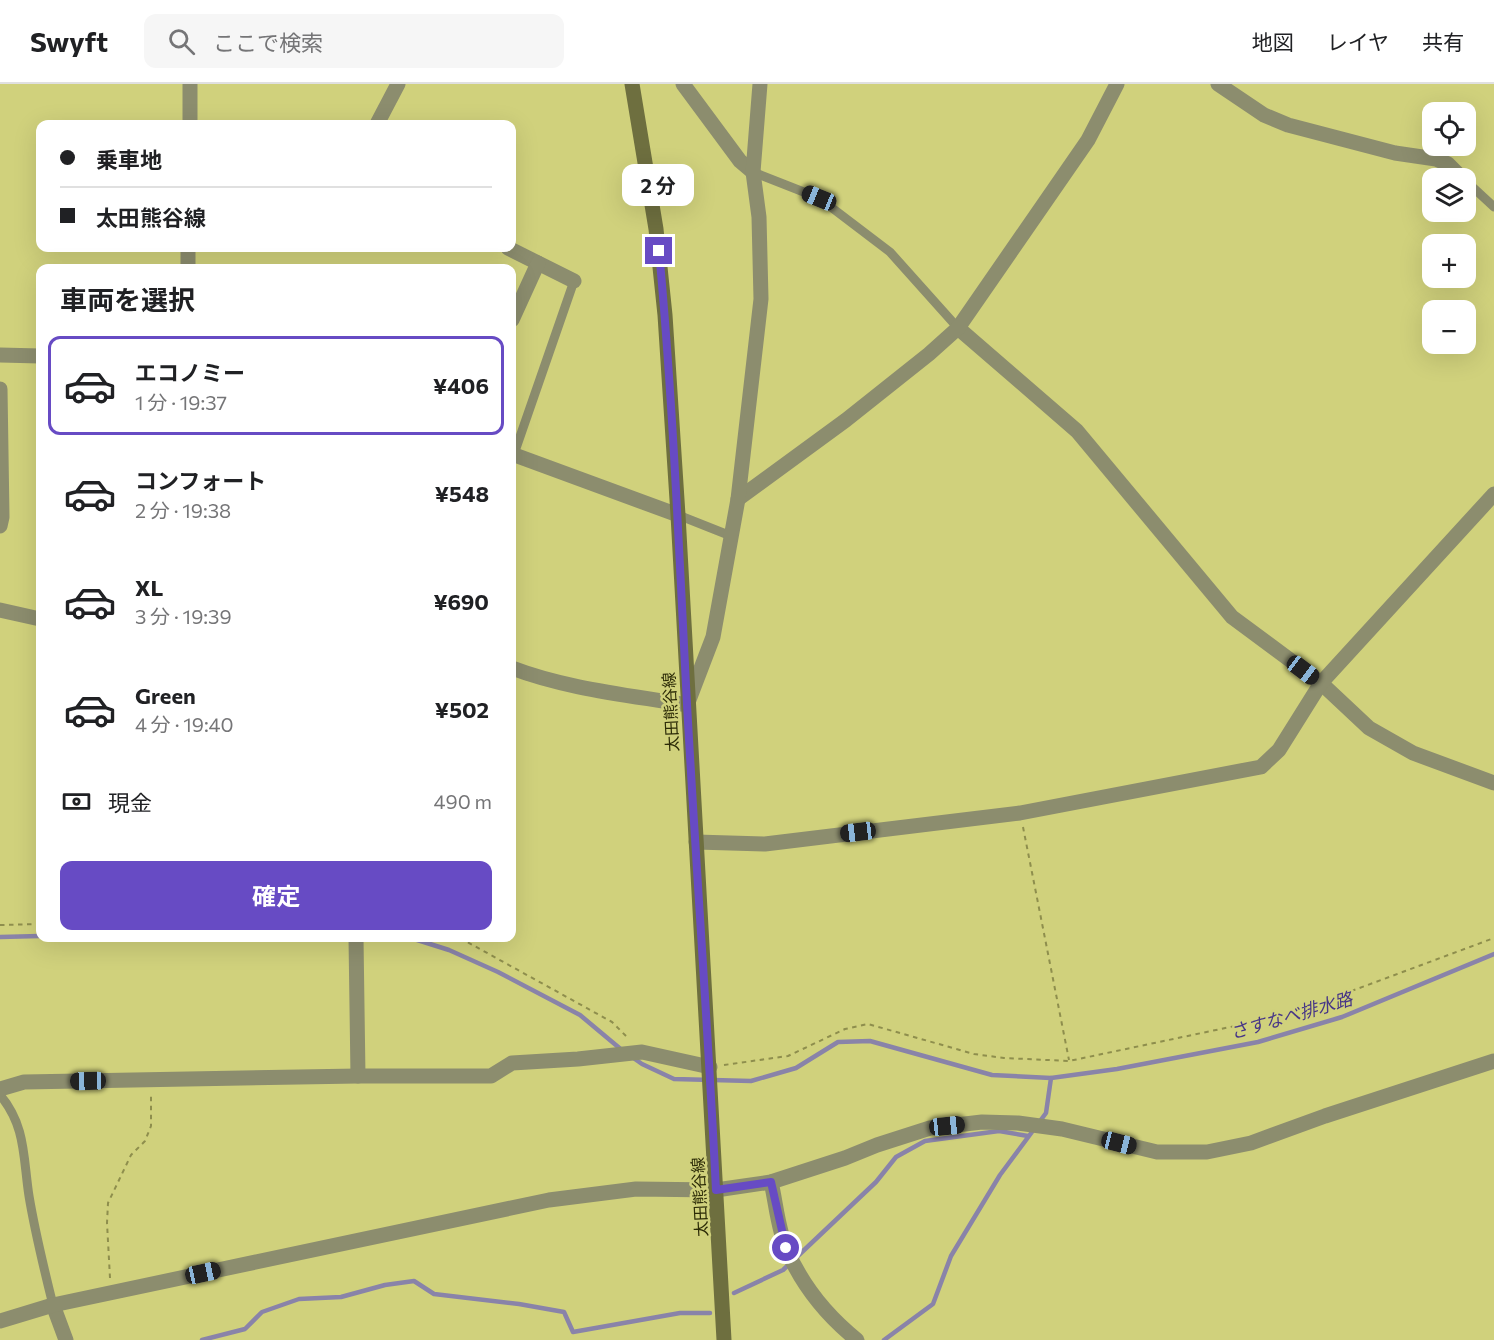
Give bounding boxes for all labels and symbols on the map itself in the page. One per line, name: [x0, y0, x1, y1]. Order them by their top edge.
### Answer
callout: 2 分: [623, 164, 695, 206]
car: [799, 183, 839, 213]
route end: [645, 237, 672, 264]
car: [1283, 652, 1323, 688]
street label: 太田熊谷線: [658, 672, 682, 752]
car: [839, 821, 877, 843]
water label: さすなべ排水路: [1227, 987, 1357, 1043]
car: [70, 1072, 106, 1090]
car: [928, 1115, 966, 1137]
car: [1099, 1130, 1139, 1156]
street label: 太田熊谷線: [687, 1157, 711, 1237]
route start: [772, 1234, 799, 1261]
car: [184, 1260, 222, 1286]

